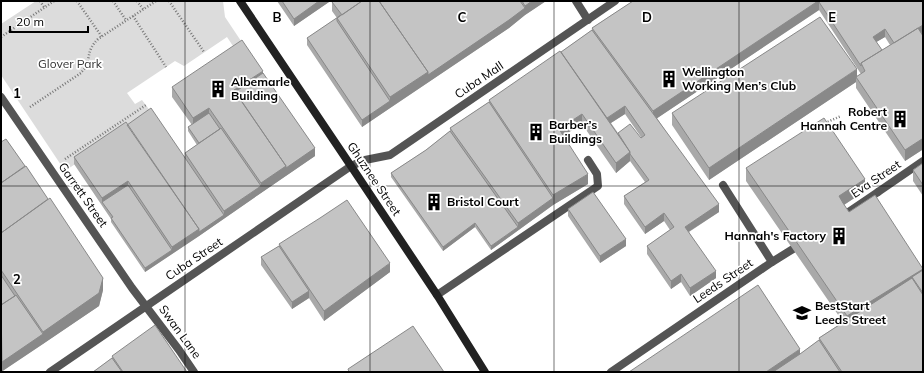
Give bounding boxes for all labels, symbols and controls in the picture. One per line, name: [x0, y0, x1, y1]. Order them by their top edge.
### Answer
scale bar: [10, 8, 88, 34]
text: B: [273, 9, 282, 25]
text: C: [458, 9, 467, 25]
text: D: [642, 9, 652, 25]
text: E: [828, 9, 836, 25]
text: 20 m: [16, 14, 44, 29]
park label: Glover Park: [38, 56, 103, 71]
street label: Cuba Mall: [451, 58, 506, 101]
place label: Wellington Working Men’s Club: [682, 64, 796, 93]
building icon: Wellington Working Men’s Club: [659, 69, 679, 89]
place label: Albemarle Building: [231, 74, 290, 103]
building icon: Albemarle Building: [208, 79, 228, 99]
text: 1: [13, 85, 21, 101]
place label: Robert Hannah Centre: [800, 104, 887, 133]
building icon: Robert Hannah Centre: [890, 109, 910, 129]
place label: Barber’s Buildings: [549, 117, 602, 146]
building icon: Barber’s Buildings: [526, 122, 546, 142]
street label: Ghuznee Street: [344, 139, 405, 218]
street label: Eva Street: [848, 157, 903, 201]
street label: Garrett Street: [56, 159, 111, 230]
building icon: Bristol Court: [424, 192, 444, 212]
place label: Bristol Court: [447, 194, 519, 209]
building icon: Hannah's Factory: [829, 226, 849, 246]
place label: Hannah's Factory: [725, 228, 826, 243]
street label: Cuba Street: [162, 234, 225, 283]
street label: Leeds Street: [690, 255, 756, 306]
text: 2: [13, 271, 21, 287]
place label: BestStart Leeds Street: [815, 298, 887, 327]
street label: Swan Lane: [156, 302, 205, 361]
school or university icon: BestStart Leeds Street: [792, 303, 812, 323]

